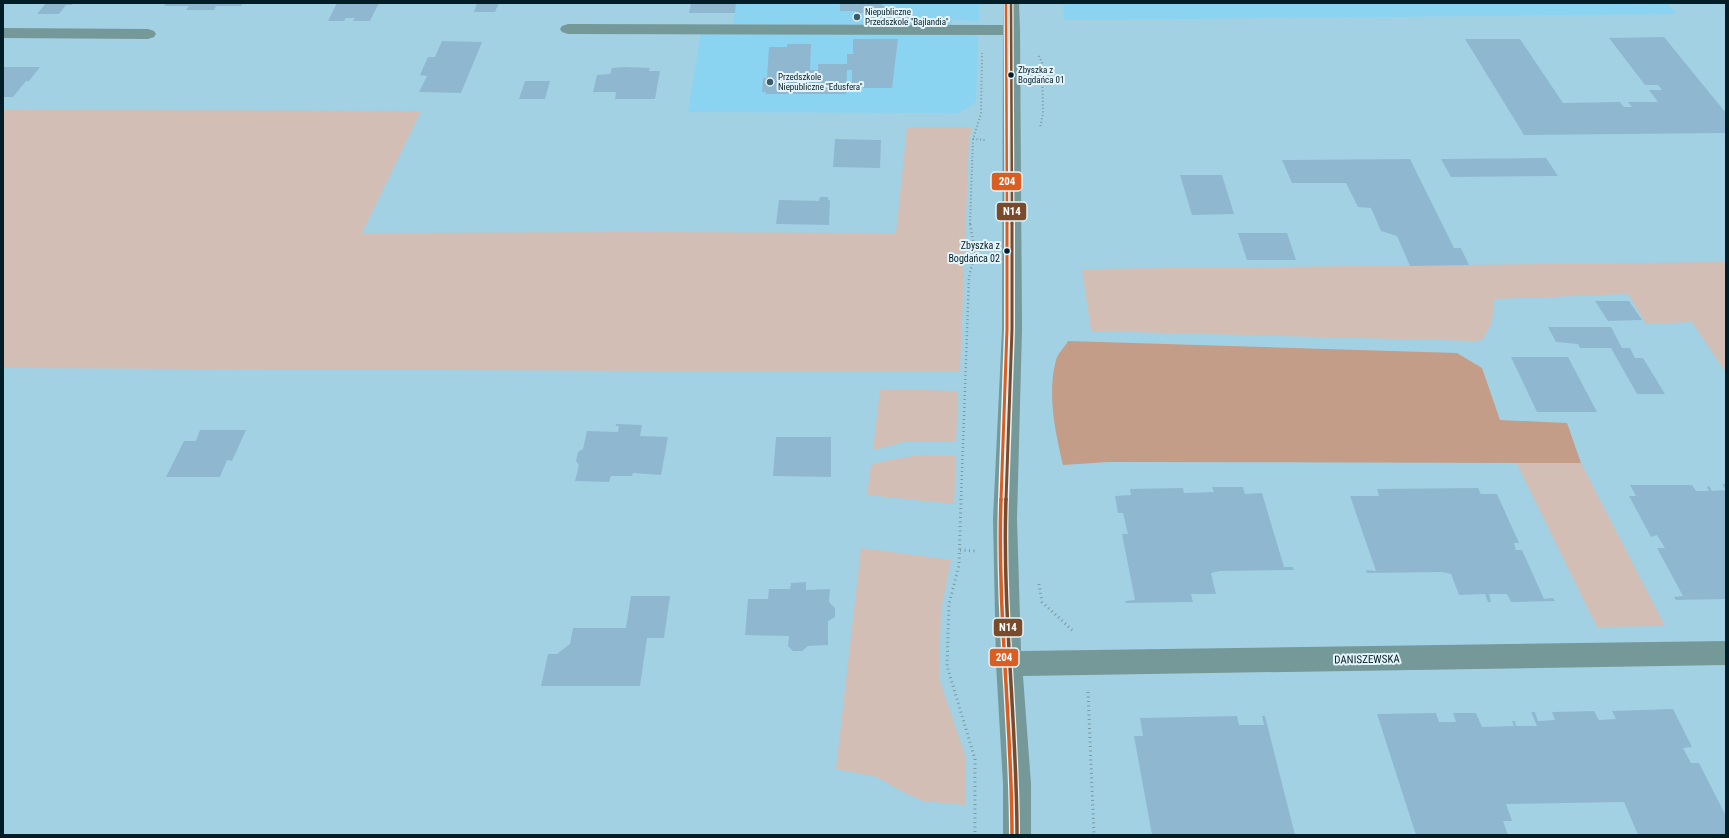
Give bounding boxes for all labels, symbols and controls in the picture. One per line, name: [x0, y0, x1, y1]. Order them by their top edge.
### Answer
place label: Niepubliczne Przedszkole "Bajlandia": [865, 7, 949, 27]
marker: Niepubliczne Przedszkole "Bajlandia": [852, 12, 862, 22]
place label: Zbyszka z Bogdańca 01: [1018, 65, 1064, 85]
marker: Zbyszka z Bogdańca 01: [1006, 70, 1016, 80]
place label: Przedszkole Niepubliczne "Edusfera": [778, 72, 863, 92]
marker: Przedszkole Niepubliczne "Edusfera": [765, 77, 775, 87]
line badge: 204: [991, 172, 1022, 191]
text: 204: [999, 175, 1016, 188]
line badge: N14: [996, 202, 1027, 221]
text: N14: [1003, 205, 1021, 218]
place label: Zbyszka z Bogdańca 02: [948, 240, 1000, 264]
marker: Zbyszka z Bogdańca 02: [1002, 246, 1012, 256]
line badge: N14: [993, 618, 1023, 637]
text: N14: [999, 621, 1017, 634]
line badge: 204: [989, 648, 1019, 667]
text: 204: [996, 651, 1013, 664]
street label: DANISZEWSKA: [1334, 652, 1400, 667]

